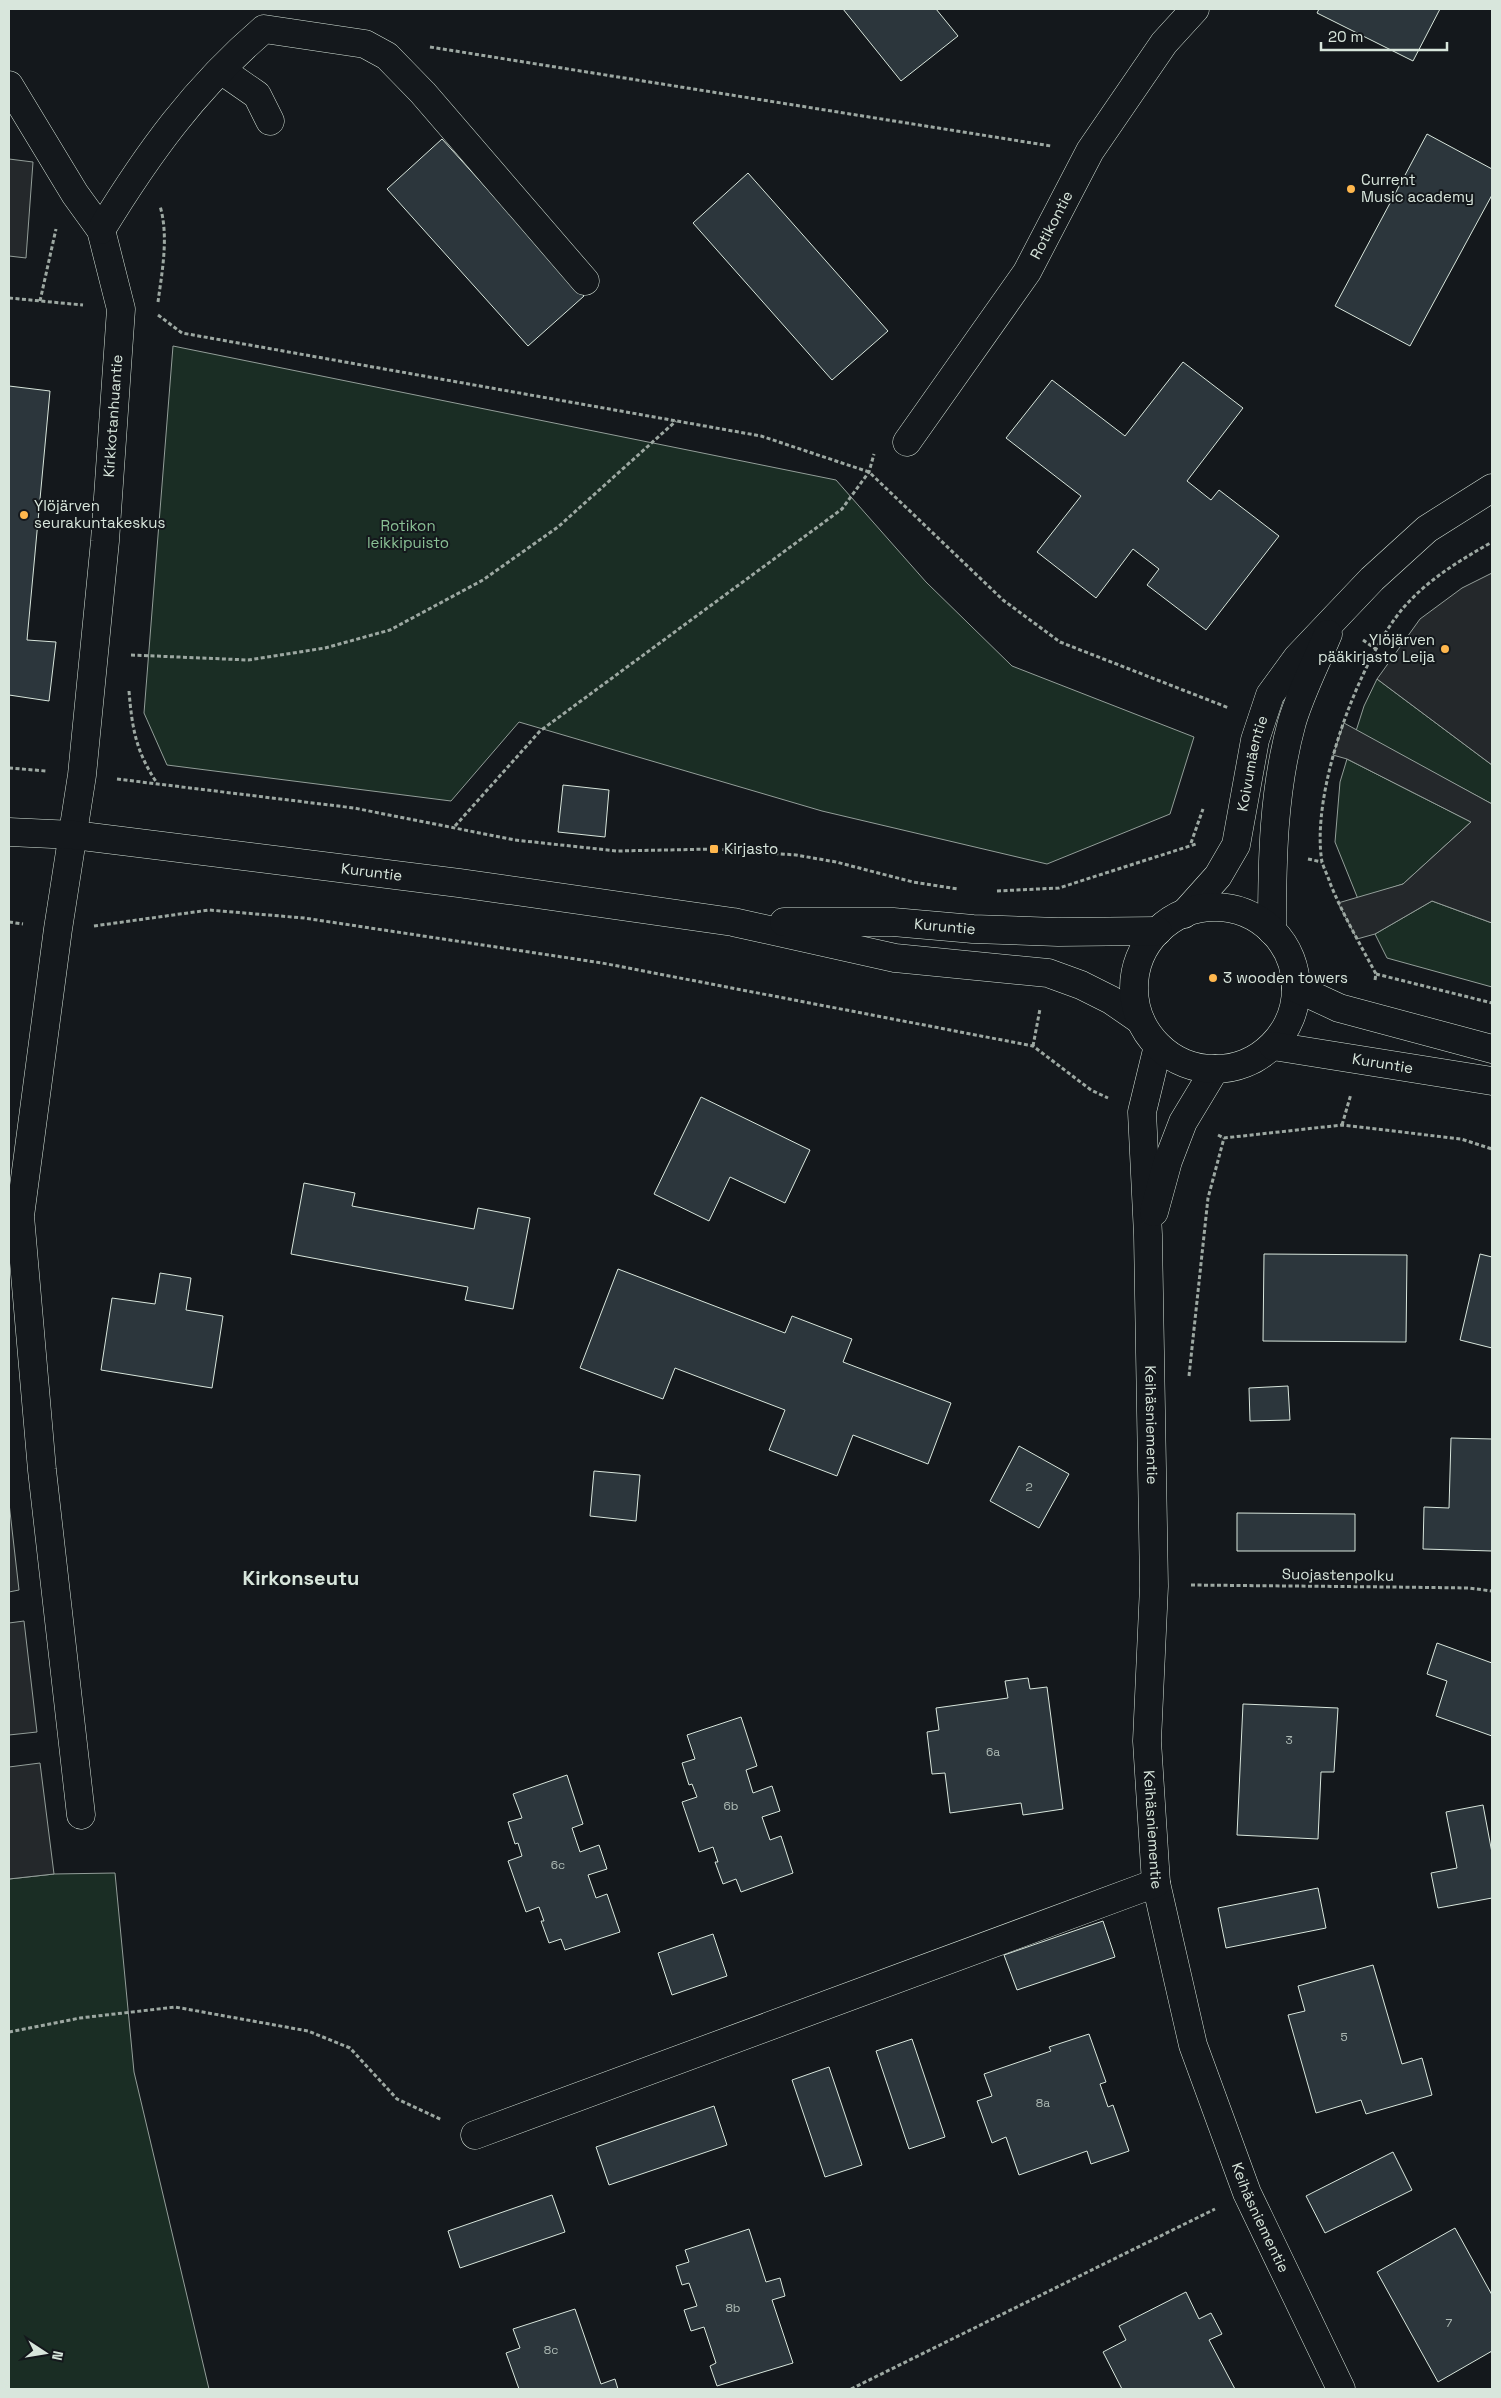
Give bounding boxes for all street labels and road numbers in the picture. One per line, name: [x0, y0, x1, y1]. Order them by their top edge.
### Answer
street label: Rotikontie: [1025, 187, 1077, 262]
street label: Kirkkotanhuantie: [99, 354, 126, 478]
street label: Koivumäentie: [1232, 713, 1272, 813]
street label: Kuruntie: [340, 858, 404, 885]
street label: Kuruntie: [913, 914, 976, 938]
street label: Kuruntie: [1351, 1049, 1415, 1077]
street label: Keihäsniementie: [1141, 1365, 1162, 1485]
street label: Suojastenpolku: [1282, 1564, 1394, 1585]
street label: Keihäsniementie: [1140, 1769, 1167, 1891]
street label: Keihäsniementie: [1228, 2160, 1294, 2276]

